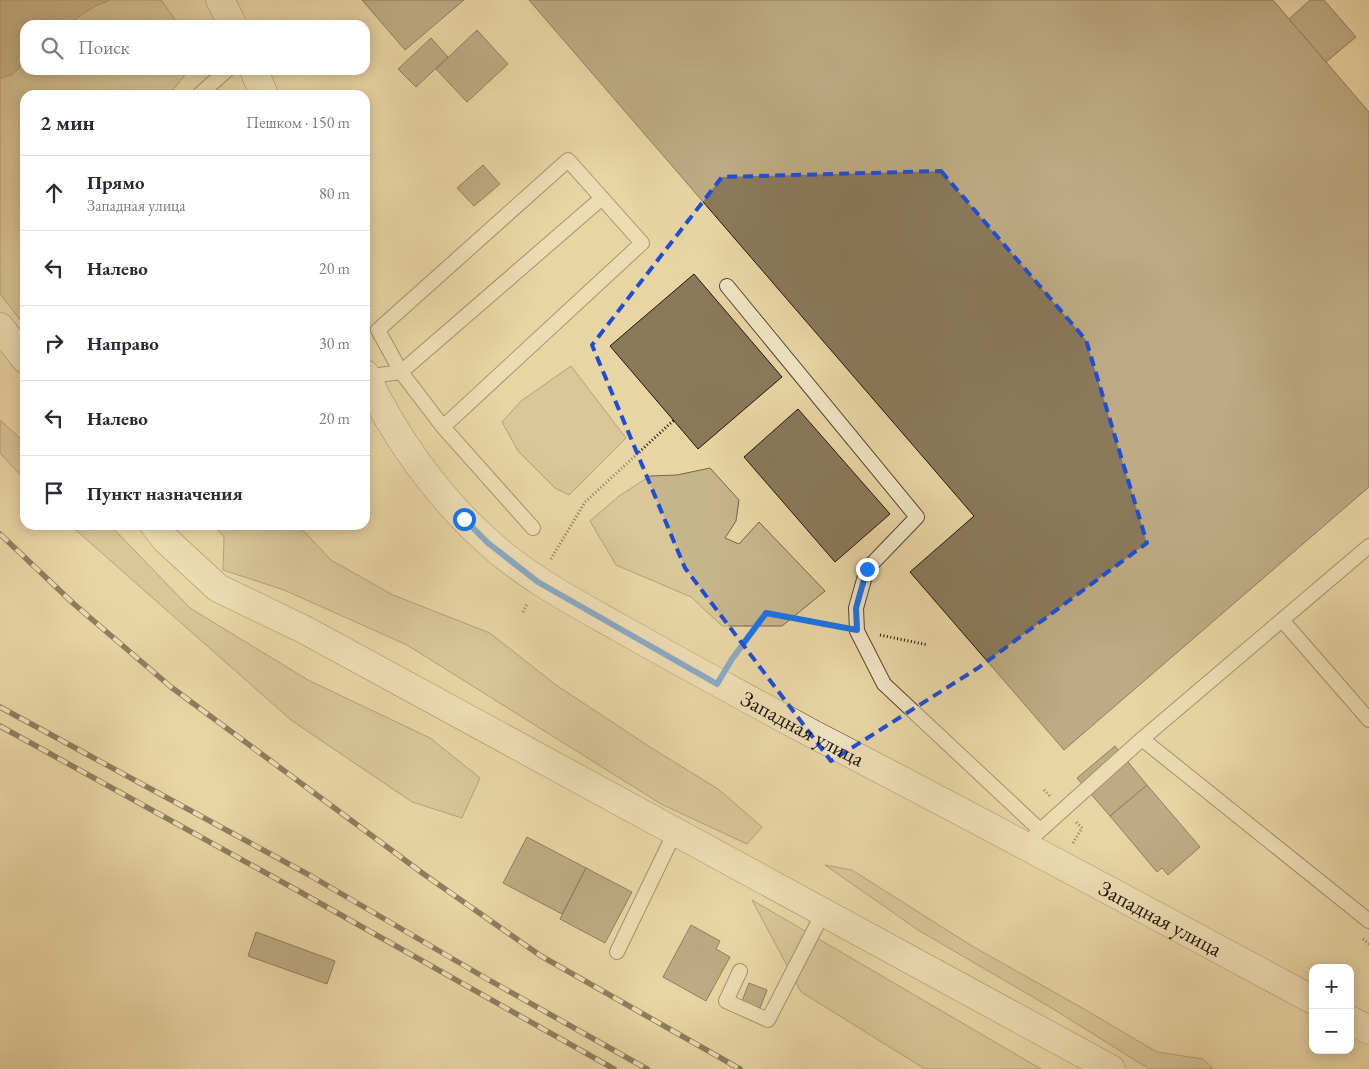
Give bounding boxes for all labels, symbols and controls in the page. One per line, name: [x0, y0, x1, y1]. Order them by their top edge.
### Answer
search box: [20, 20, 370, 75]
icon: search: [38, 34, 66, 62]
text: Поиск: [78, 35, 130, 60]
text: 2 мин: [40, 109, 95, 136]
text: Пешком · 150 m: [246, 112, 350, 133]
text: Прямо: [87, 170, 145, 195]
icon: ahead: [40, 179, 68, 207]
text: 80 m: [319, 183, 350, 204]
text: Западная улица: [87, 195, 186, 216]
icon: left: [40, 254, 68, 282]
text: Налево: [87, 256, 148, 281]
text: 20 m: [319, 258, 350, 279]
icon: right: [40, 329, 68, 357]
text: Направо: [87, 331, 159, 356]
text: 30 m: [319, 333, 350, 354]
icon: left: [40, 404, 68, 432]
text: Налево: [87, 406, 148, 431]
text: 20 m: [319, 408, 350, 429]
icon: arrive: [40, 479, 68, 507]
text: Пункт назначения: [87, 481, 243, 506]
route start: [453, 508, 476, 531]
route end: [856, 558, 879, 581]
street label: Западная улица: [736, 684, 870, 773]
street label: Западная улица: [1094, 874, 1227, 963]
map controls: [1309, 964, 1354, 1054]
button: +: [1309, 964, 1354, 1009]
button: −: [1309, 1009, 1354, 1054]

